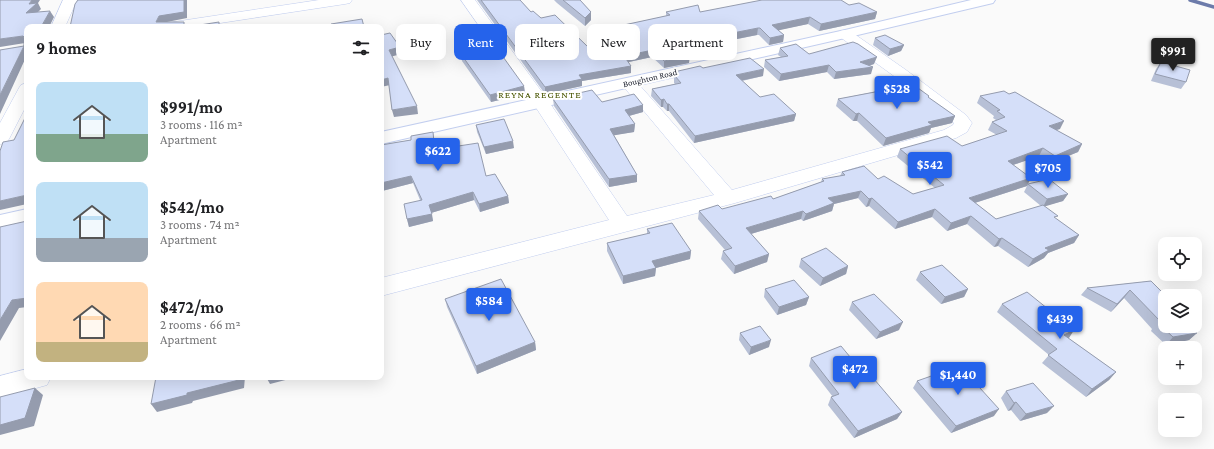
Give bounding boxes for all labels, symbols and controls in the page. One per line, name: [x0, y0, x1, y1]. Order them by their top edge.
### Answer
chip: Buy: [396, 24, 446, 60]
chip: Rent: [454, 24, 507, 60]
chip: Filters: [515, 24, 579, 60]
chip: New: [587, 24, 640, 60]
chip: Apartment: [648, 24, 737, 60]
icon: filters: [350, 37, 372, 59]
pin: $991: [1149, 38, 1197, 72]
text: 9 homes: [36, 39, 96, 58]
text: $991: [1160, 43, 1186, 58]
street label: Boughton Road: [622, 67, 678, 89]
pin: $528: [873, 76, 921, 110]
text: $528: [884, 81, 910, 96]
district label: REYNA REGENTE: [498, 89, 582, 100]
icon: home: [68, 98, 116, 146]
text: $991/mo: [160, 98, 223, 117]
text: 3 rooms · 116 m²: [160, 117, 243, 132]
text: Apartment: [160, 132, 217, 147]
pin: $622: [414, 138, 462, 172]
text: $622: [425, 143, 451, 158]
pin: $542: [906, 152, 954, 186]
pin: $705: [1024, 155, 1072, 189]
text: $542: [917, 157, 943, 172]
text: $705: [1035, 160, 1061, 175]
icon: home: [68, 198, 116, 246]
text: $542/mo: [160, 198, 224, 217]
text: 3 rooms · 74 m²: [160, 217, 240, 232]
text: Apartment: [160, 232, 217, 247]
map controls: [1158, 237, 1202, 437]
button: locate: [1158, 237, 1202, 281]
pin: $584: [465, 288, 513, 322]
button: layers: [1158, 289, 1202, 333]
text: $584: [475, 293, 503, 308]
icon: home: [68, 298, 116, 346]
text: $472/mo: [160, 298, 224, 317]
pin: $439: [1036, 306, 1084, 340]
text: $439: [1047, 311, 1073, 326]
text: 2 rooms · 66 m²: [160, 317, 241, 332]
text: Apartment: [160, 332, 217, 347]
button: +: [1158, 341, 1202, 385]
pin: $472: [831, 356, 879, 390]
text: $472: [842, 361, 868, 376]
pin: $1,440: [925, 362, 991, 396]
text: $1,440: [940, 367, 976, 382]
button: −: [1158, 393, 1202, 437]

